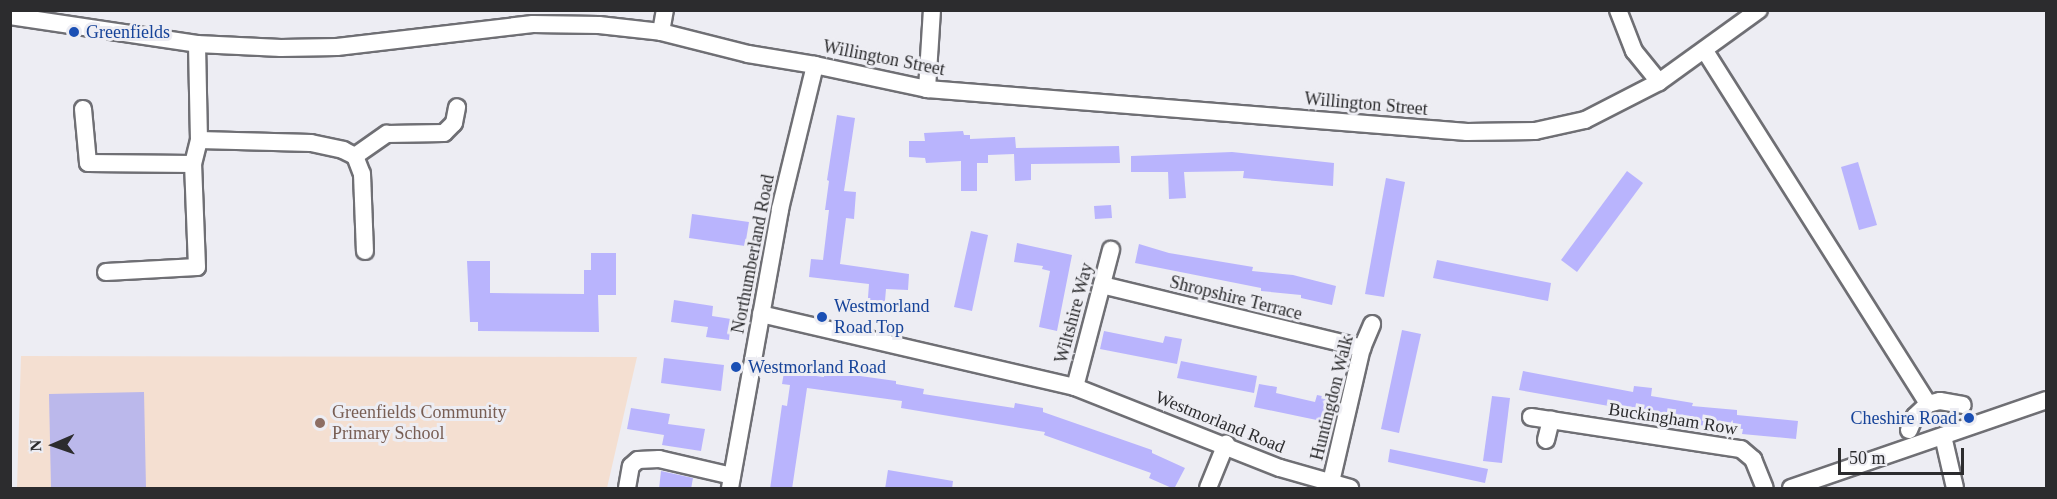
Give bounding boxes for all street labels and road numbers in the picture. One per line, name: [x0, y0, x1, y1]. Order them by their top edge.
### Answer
street label: Willington Street: [821, 36, 947, 80]
street label: Willington Street: [1303, 88, 1429, 120]
street label: Northumberland Road: [727, 173, 779, 335]
street label: Wiltshire Way: [1050, 260, 1098, 366]
street label: Shropshire Terrace: [1167, 271, 1305, 325]
street label: Huntingdon Walk: [1306, 333, 1358, 463]
street label: Westmorland Road: [1152, 386, 1288, 458]
street label: Buckingham Row: [1607, 398, 1739, 440]

